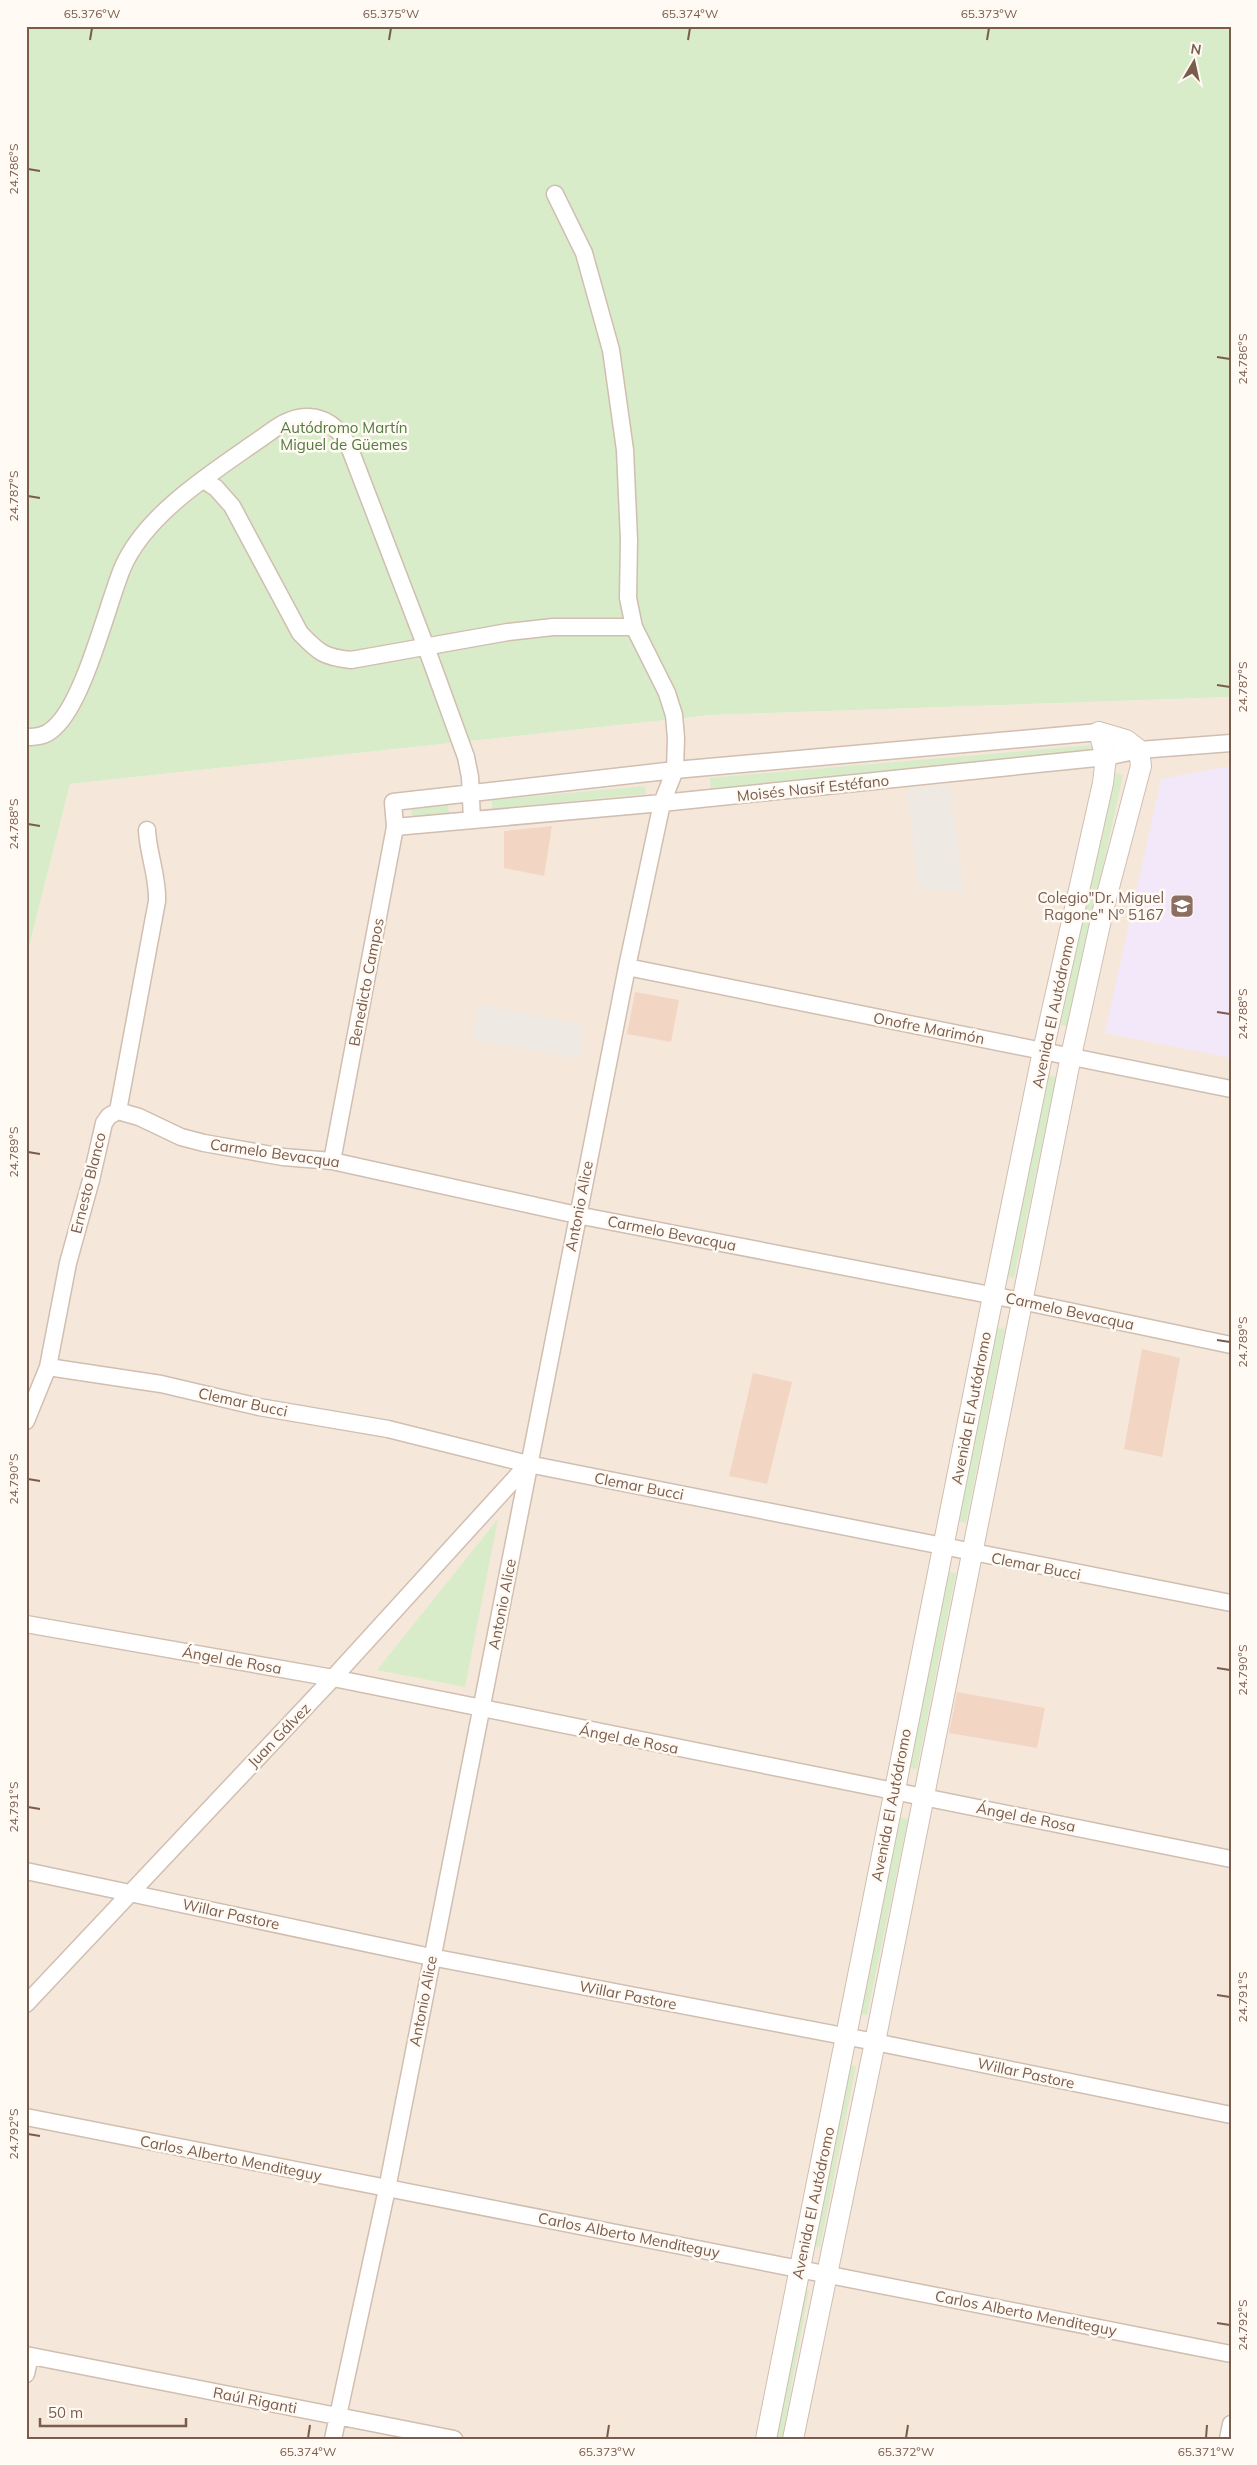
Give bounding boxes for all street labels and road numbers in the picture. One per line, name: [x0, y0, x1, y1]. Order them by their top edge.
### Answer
street label: Moisés Nasif Estéfano: [736, 771, 890, 805]
street label: Benedicto Campos: [344, 916, 388, 1048]
street label: Avenida El Autódromo: [1028, 934, 1078, 1090]
street label: Onofre Marimón: [872, 1008, 986, 1048]
street label: Ernesto Blanco: [66, 1130, 110, 1236]
street label: Carmelo Bevacqua: [209, 1134, 341, 1172]
street label: Antonio Alice: [561, 1159, 597, 1253]
street label: Carmelo Bevacqua: [606, 1211, 738, 1255]
street label: Carmelo Bevacqua: [1004, 1288, 1136, 1334]
street label: Avenida El Autódromo: [947, 1330, 995, 1486]
street label: Clemar Bucci: [197, 1383, 289, 1421]
street label: Clemar Bucci: [593, 1468, 685, 1504]
street label: Clemar Bucci: [990, 1548, 1082, 1584]
street label: Antonio Alice: [484, 1557, 520, 1651]
street label: Ángel de Rosa: [181, 1642, 283, 1678]
street label: Juan Gálvez: [243, 1699, 315, 1771]
street label: Ángel de Rosa: [578, 1720, 680, 1758]
street label: Avenida El Autódromo: [867, 1727, 915, 1883]
street label: Ángel de Rosa: [975, 1798, 1077, 1836]
street label: Willar Pastore: [181, 1894, 281, 1934]
street label: Antonio Alice: [405, 1954, 441, 2048]
street label: Willar Pastore: [578, 1976, 678, 2014]
street label: Willar Pastore: [976, 2053, 1076, 2093]
street label: Avenida El Autódromo: [788, 2125, 838, 2281]
street label: Carlos Alberto Menditeguy: [139, 2131, 323, 2185]
street label: Carlos Alberto Menditeguy: [537, 2208, 721, 2262]
street label: Carlos Alberto Menditeguy: [934, 2286, 1118, 2340]
street label: Raúl Riganti: [211, 2383, 299, 2417]

